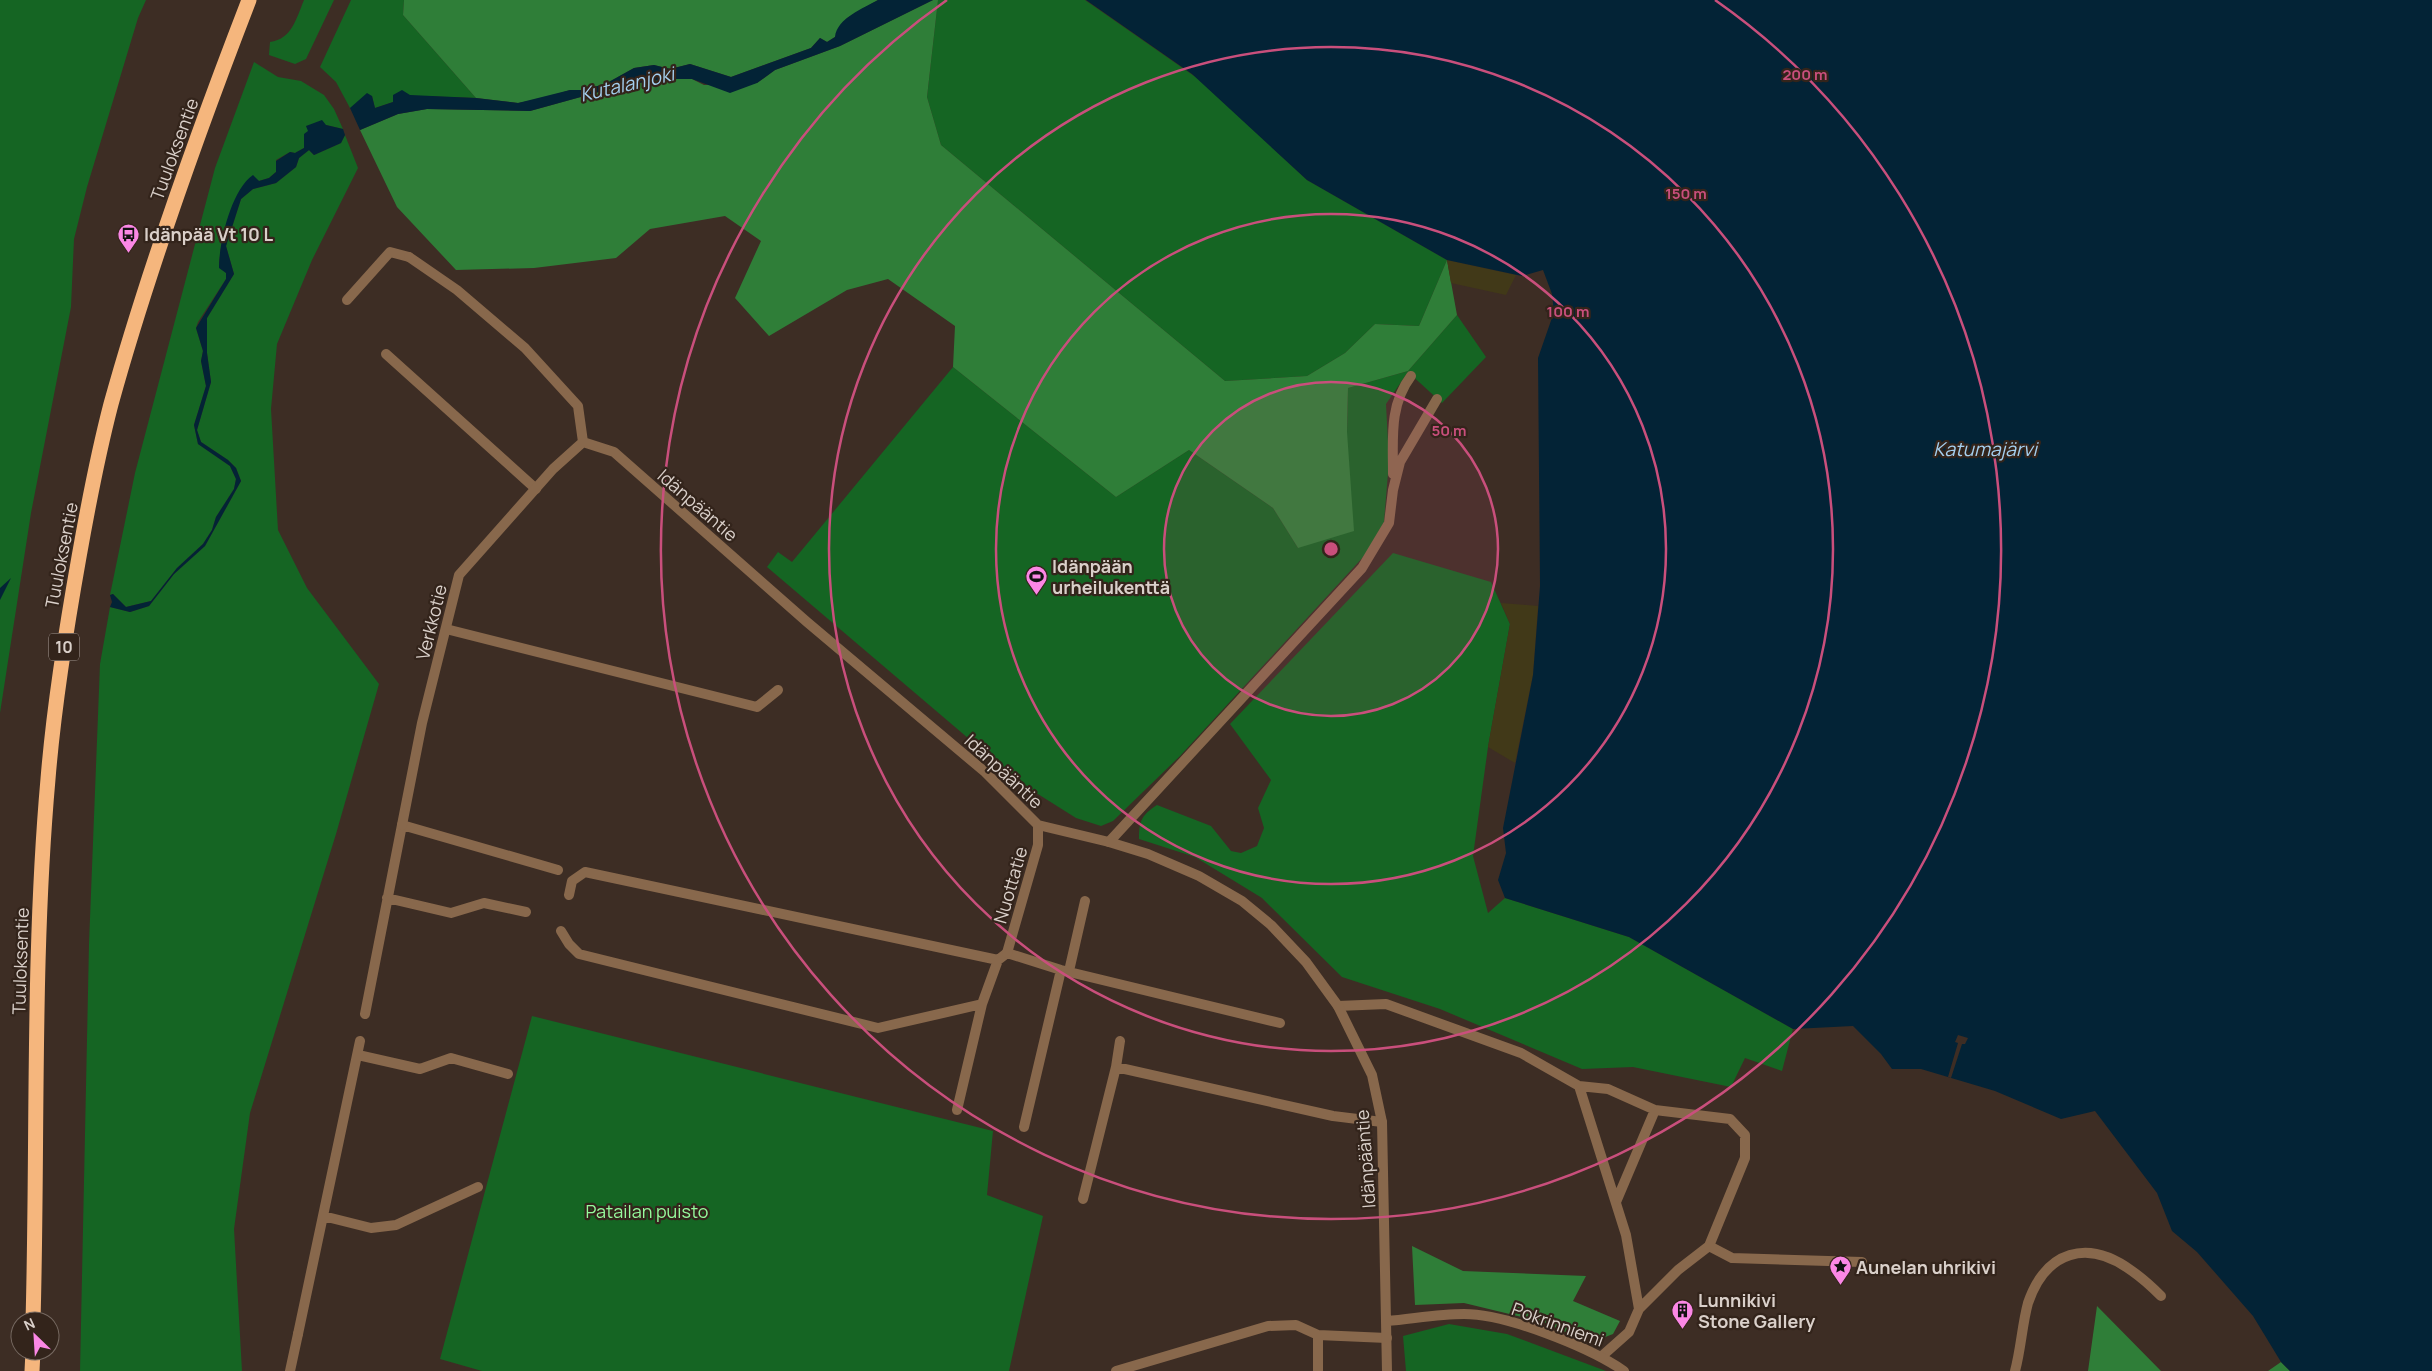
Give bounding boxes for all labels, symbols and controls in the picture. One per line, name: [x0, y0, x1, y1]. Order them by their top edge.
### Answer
water label: Kutalanjoki: [577, 60, 679, 107]
text: 200 m: [1782, 64, 1828, 85]
street label: Tuuloksentie: [144, 95, 204, 203]
text: 150 m: [1665, 183, 1707, 204]
bus stop icon: Idänpää Vt 10 L: [116, 222, 140, 253]
place label: Idänpää Vt 10 L: [144, 222, 273, 246]
text: 100 m: [1547, 301, 1589, 322]
text: 50 m: [1431, 420, 1467, 441]
water label: Katumajärvi: [1933, 436, 2039, 462]
street label: Idänpääntie: [653, 464, 743, 546]
street label: Tuuloksentie: [39, 500, 83, 610]
centre of rings: [1322, 540, 1340, 558]
place label: Idänpään urheilukenttä: [1052, 554, 1170, 599]
sports icon: Idänpään urheilukenttä: [1024, 564, 1048, 595]
street label: Verkkotie: [410, 582, 452, 662]
road number: 10: [49, 634, 79, 660]
street label: Idänpääntie: [960, 729, 1048, 813]
street label: Nuottatie: [988, 844, 1032, 926]
street label: Tuuloksentie: [6, 907, 34, 1015]
street label: Idänpääntie: [1350, 1109, 1380, 1209]
park label: Patailan puisto: [586, 1199, 708, 1223]
place icon: Aunelan uhrikivi: [1828, 1255, 1852, 1286]
place label: Aunelan uhrikivi: [1856, 1255, 1996, 1279]
place label: Lunnikivi Stone Gallery: [1698, 1288, 1815, 1333]
street label: Pokrinniemi: [1509, 1296, 1607, 1352]
building icon: Lunnikivi Stone Gallery: [1670, 1298, 1694, 1329]
north arrow: [10, 1311, 60, 1361]
text: N: [21, 1313, 38, 1335]

